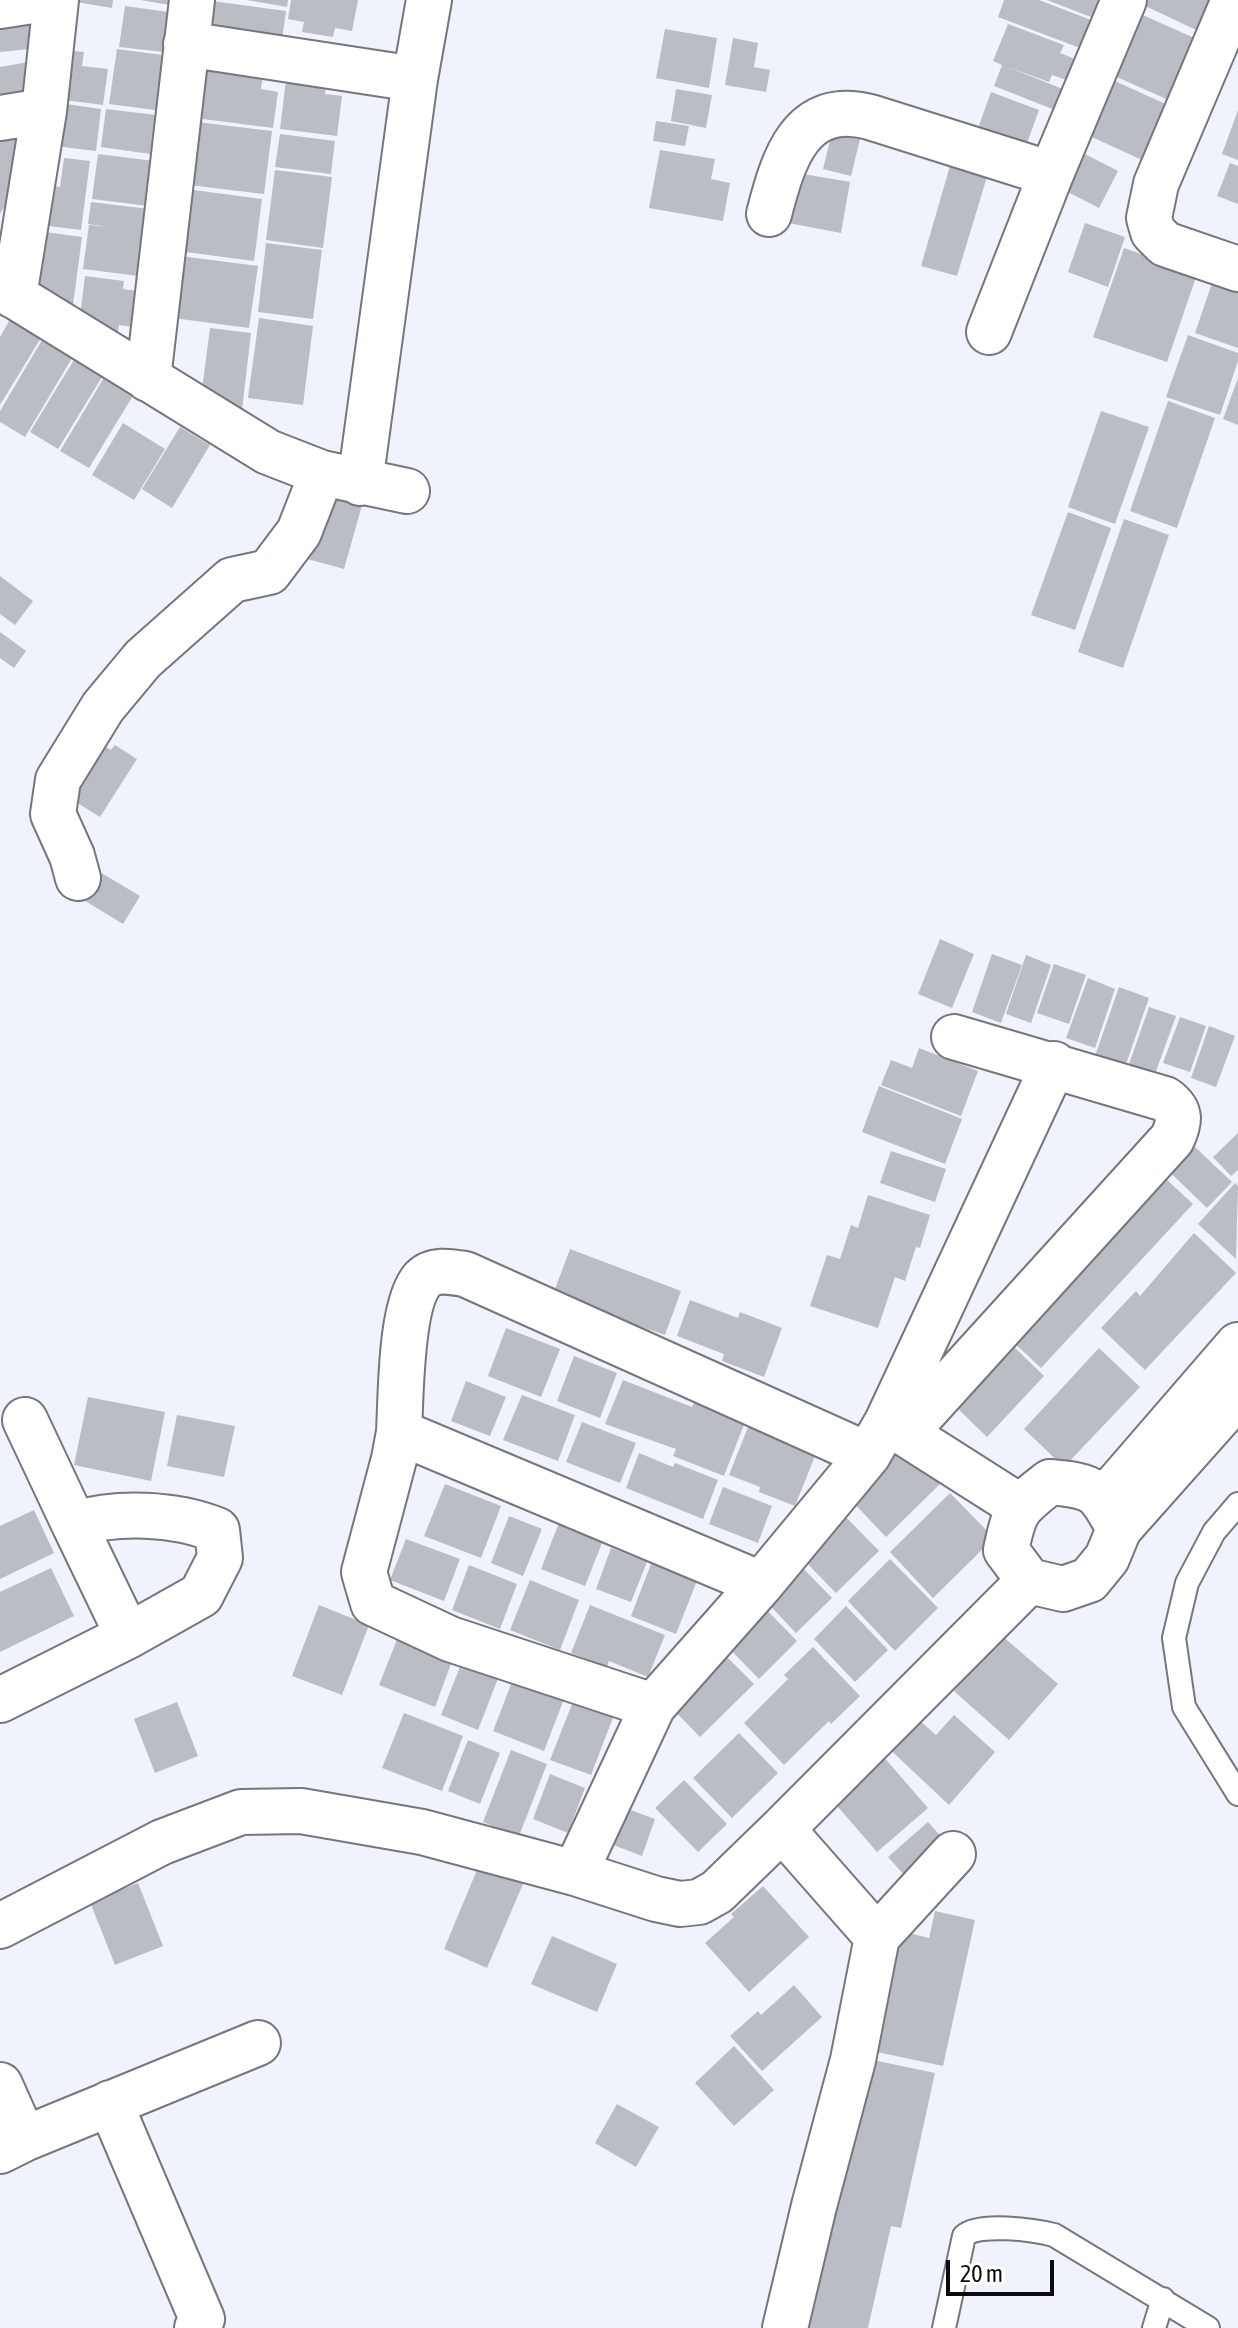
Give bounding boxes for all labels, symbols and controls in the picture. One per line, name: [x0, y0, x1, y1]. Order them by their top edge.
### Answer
scale bar: [950, 2244, 1058, 2294]
text: 20 m: [960, 2260, 1003, 2287]

